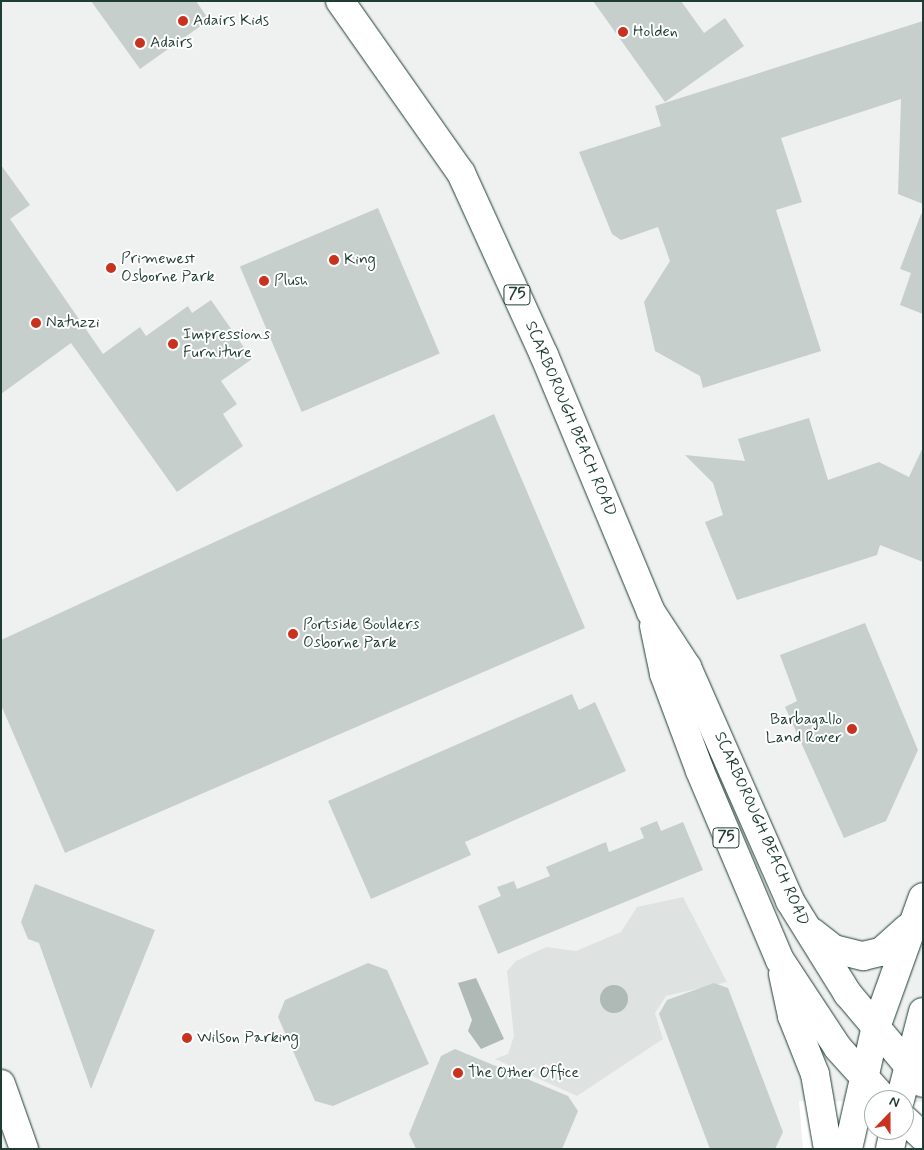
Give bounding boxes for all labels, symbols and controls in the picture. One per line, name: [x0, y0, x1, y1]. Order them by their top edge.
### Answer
place label: Adairs Kids: [193, 11, 269, 31]
marker: Adairs Kids: [177, 15, 189, 27]
place label: Holden: [633, 22, 678, 42]
marker: Holden: [617, 26, 629, 38]
place label: Adairs: [150, 33, 193, 53]
marker: Adairs: [134, 37, 146, 49]
place label: Primewest Osborne Park: [121, 249, 214, 287]
place label: King: [344, 250, 376, 270]
marker: King: [328, 254, 340, 266]
marker: Primewest Osborne Park: [105, 262, 117, 274]
place label: Plush: [274, 271, 308, 291]
marker: Plush: [258, 275, 270, 287]
road number: 75: [503, 282, 531, 308]
place label: Natuzzi: [46, 313, 100, 333]
marker: Natuzzi: [30, 317, 42, 329]
street label: SCARBOROUGH BEACH ROAD: [520, 319, 620, 519]
place label: Impressions Furniture: [183, 325, 270, 363]
marker: Impressions Furniture: [167, 338, 179, 350]
place label: Portside Boulders Osborne Park: [303, 615, 419, 653]
marker: Portside Boulders Osborne Park: [287, 628, 299, 640]
place label: Barbagallo Land Rover: [766, 710, 842, 748]
marker: Barbagallo Land Rover: [846, 723, 858, 735]
street label: SCARBOROUGH BEACH ROAD: [710, 730, 812, 928]
road number: 75: [712, 826, 740, 850]
place label: Wilson Parking: [197, 1028, 295, 1048]
marker: Wilson Parking: [181, 1032, 193, 1044]
place label: The Other Office: [468, 1063, 580, 1083]
marker: The Other Office: [452, 1067, 464, 1079]
north arrow: [864, 1090, 914, 1140]
text: N: [887, 1092, 902, 1112]

